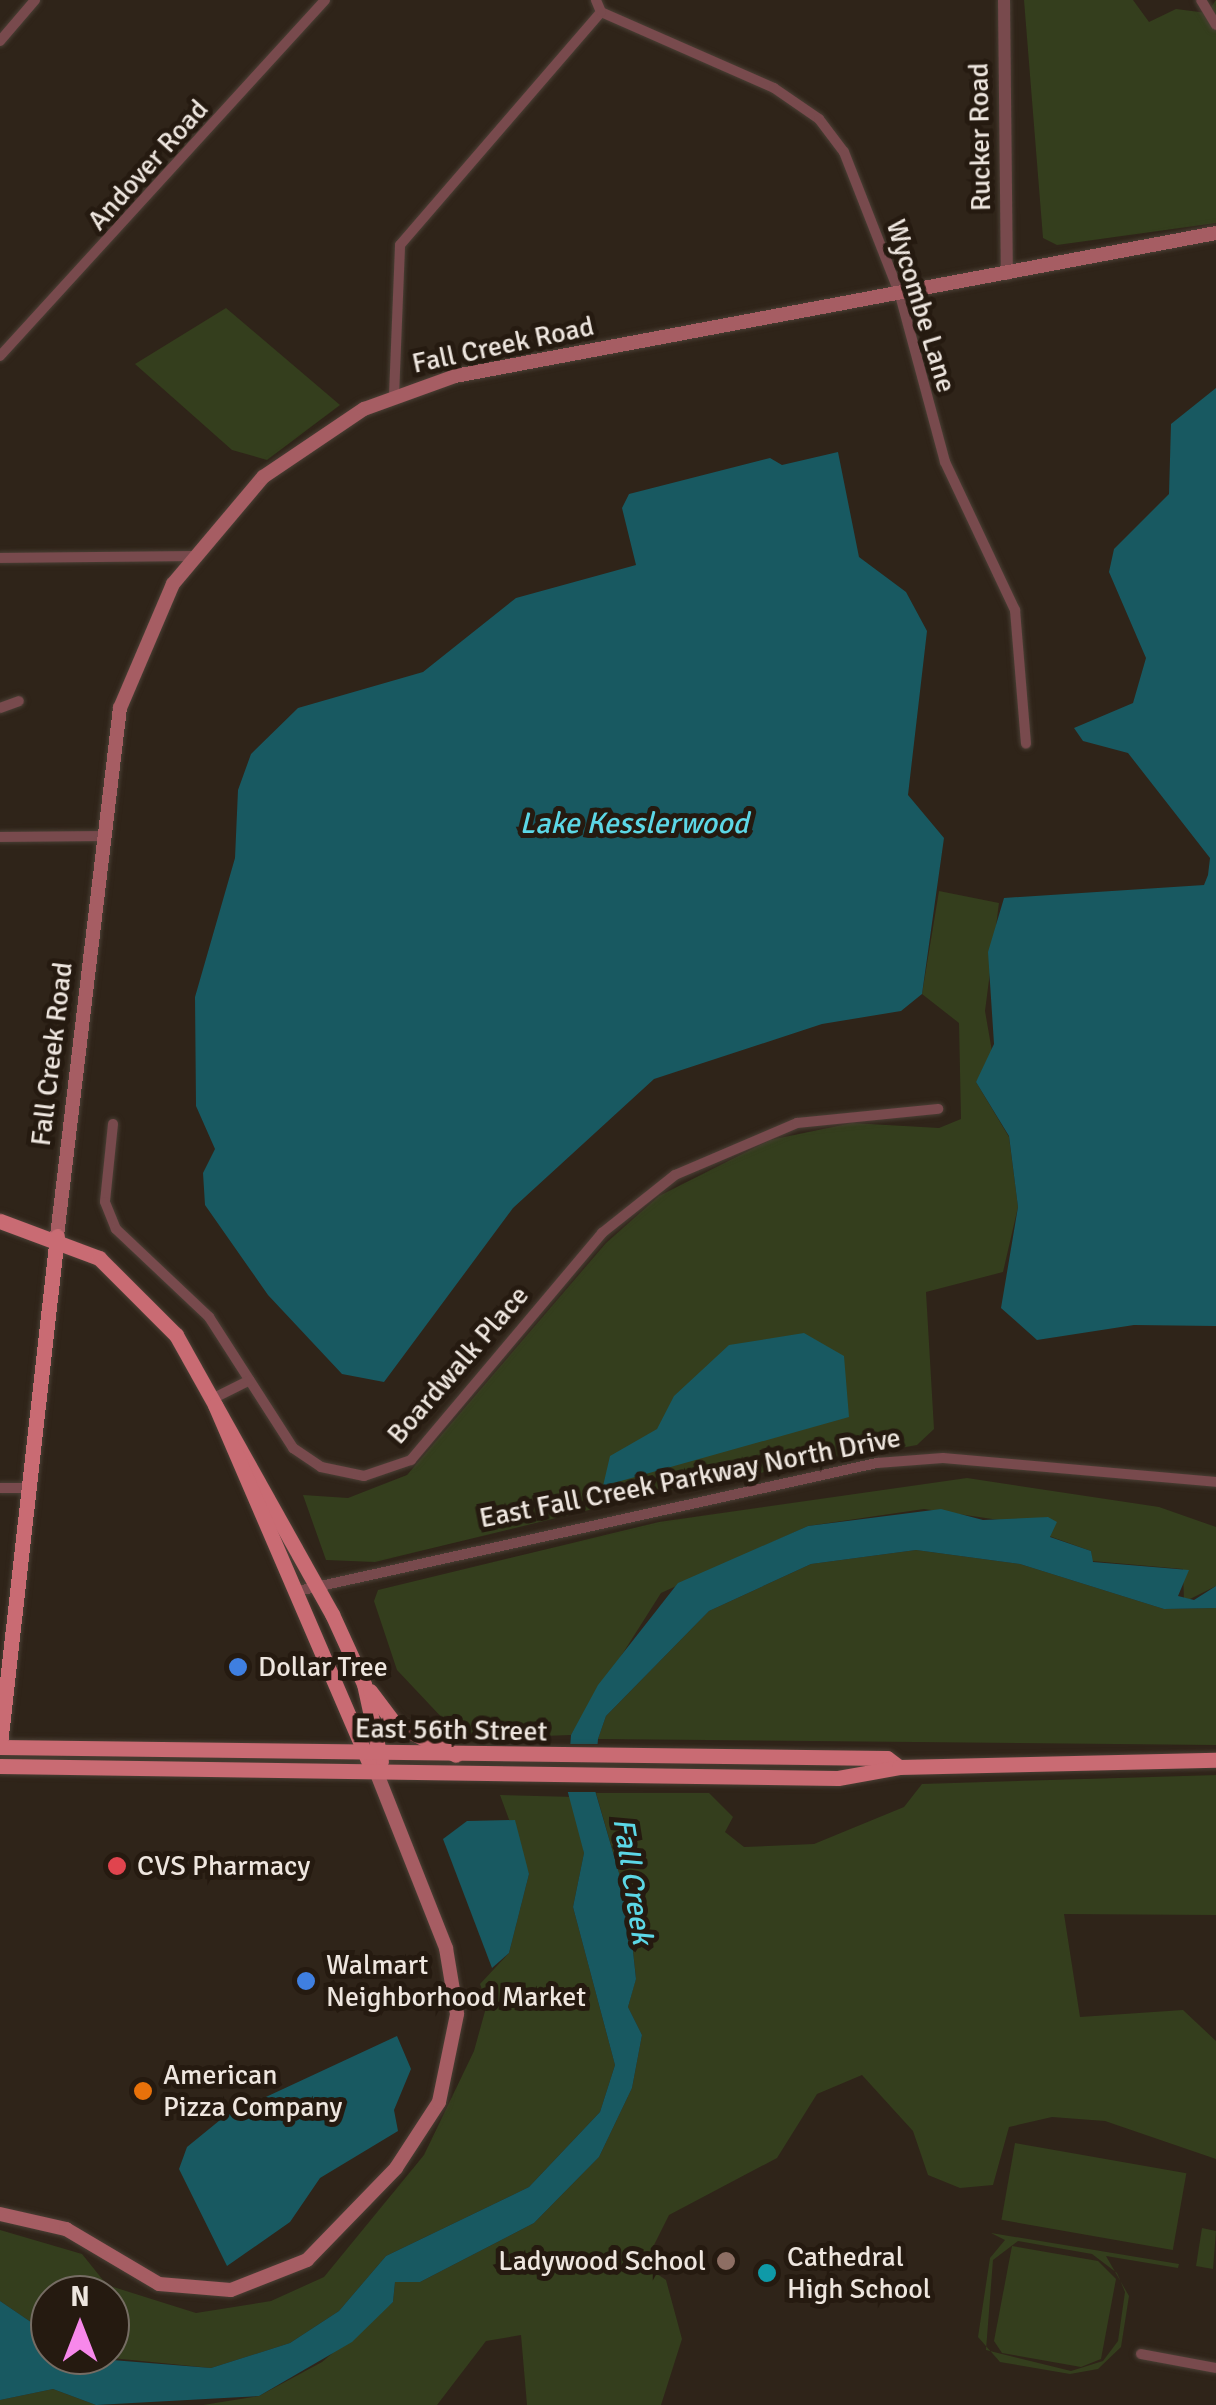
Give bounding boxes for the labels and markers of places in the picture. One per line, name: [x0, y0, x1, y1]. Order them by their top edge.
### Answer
place label: Dollar Tree: [258, 1650, 388, 1684]
marker: Dollar Tree: [227, 1656, 249, 1678]
place label: CVS Pharmacy: [137, 1849, 310, 1883]
marker: CVS Pharmacy: [106, 1855, 128, 1877]
place label: Walmart Neighborhood Market: [326, 1948, 586, 2014]
marker: Walmart Neighborhood Market: [295, 1970, 317, 1992]
place label: American Pizza Company: [163, 2058, 342, 2124]
marker: American Pizza Company: [132, 2080, 154, 2102]
place label: Cathedral High School: [787, 2240, 931, 2306]
place label: Ladywood School: [498, 2244, 706, 2278]
marker: Ladywood School: [715, 2250, 737, 2272]
marker: Cathedral High School: [756, 2262, 778, 2284]

